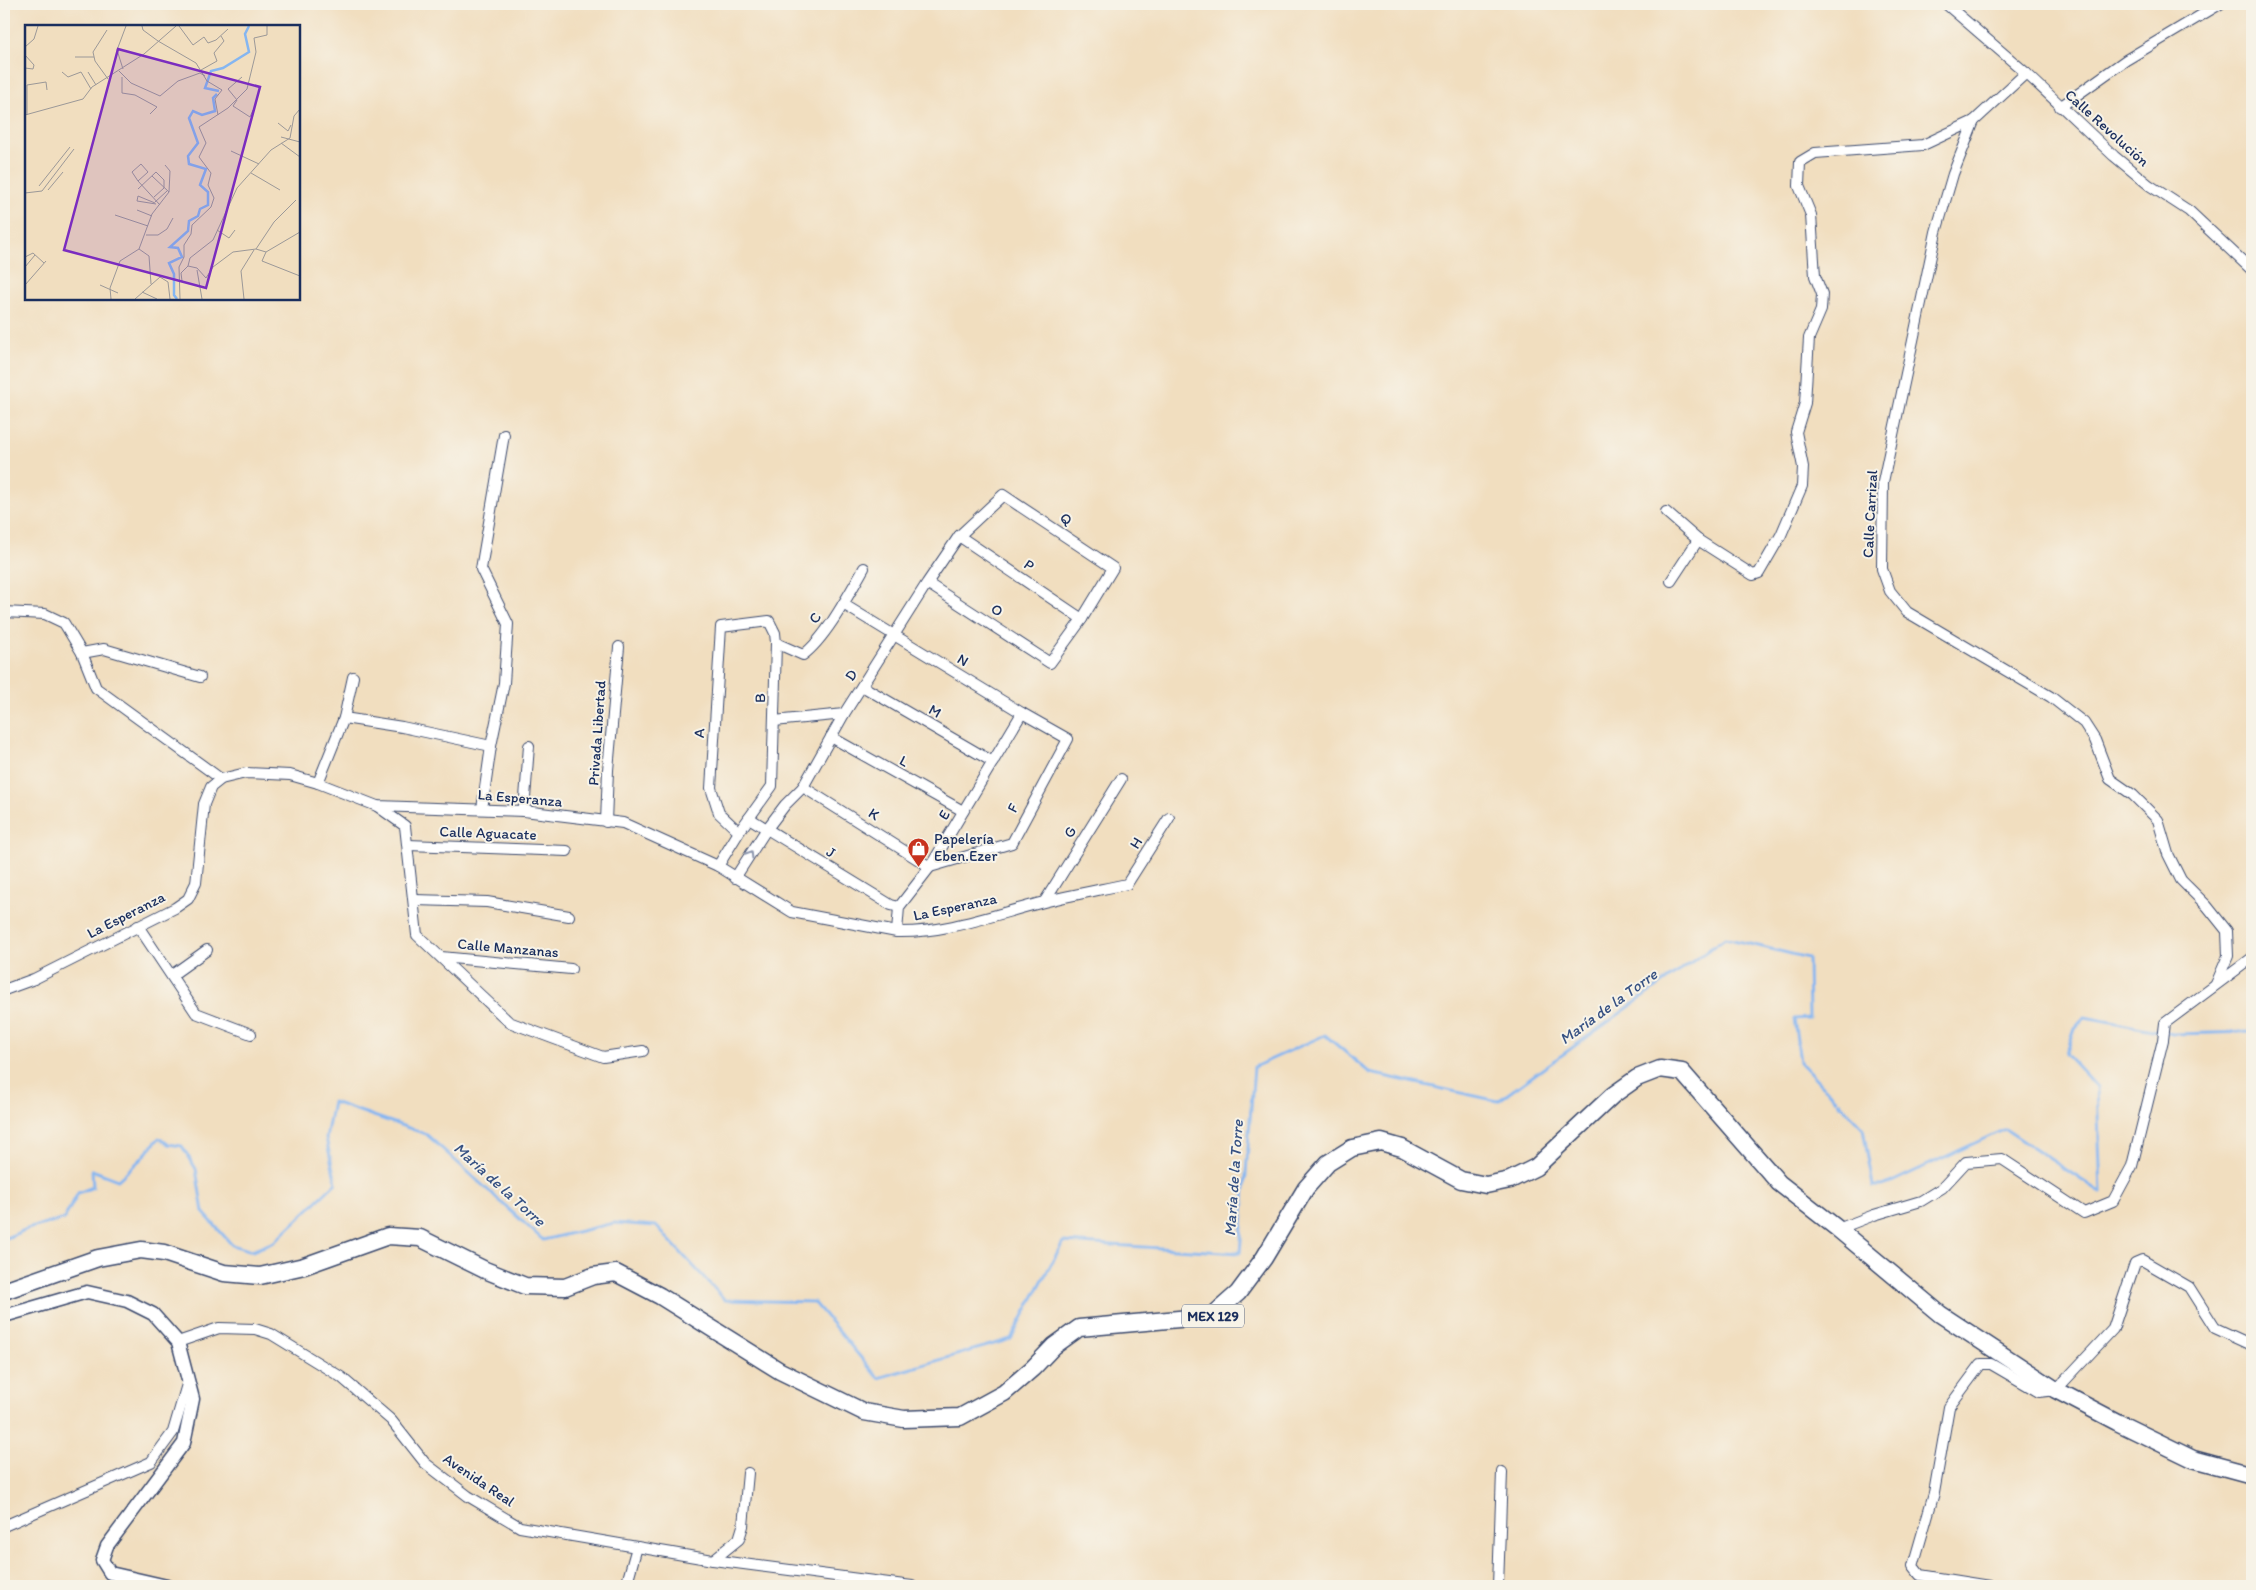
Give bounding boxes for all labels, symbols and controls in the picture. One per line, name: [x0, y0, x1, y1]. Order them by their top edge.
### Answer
inset map: [25, 25, 300, 300]
street label: Calle Revolución: [2061, 86, 2153, 171]
street label: Calle Carrizal: [1859, 469, 1881, 558]
street label: Q: [1056, 508, 1076, 530]
street label: P: [1020, 555, 1038, 575]
street label: O: [988, 599, 1007, 621]
street label: C: [805, 609, 825, 627]
street label: N: [954, 650, 972, 670]
street label: D: [841, 666, 861, 684]
street label: Privada Libertad: [584, 679, 610, 786]
street label: B: [751, 693, 769, 703]
street label: M: [925, 700, 945, 722]
street label: A: [690, 727, 708, 738]
street label: L: [896, 751, 912, 771]
street label: La Esperanza: [477, 785, 563, 811]
street label: F: [1003, 800, 1023, 816]
street label: K: [865, 804, 883, 824]
street label: E: [934, 807, 954, 823]
street label: Calle Aguacate: [439, 822, 537, 844]
street label: G: [1060, 823, 1080, 841]
place label: Papelería Eben.Ezer: [934, 830, 997, 865]
street label: H: [1126, 834, 1146, 852]
shop icon: Papelería Eben.Ezer: [906, 836, 930, 867]
street label: J: [823, 842, 839, 862]
one-way arrow: [744, 850, 754, 859]
street label: La Esperanza: [84, 888, 168, 942]
street label: La Esperanza: [912, 889, 999, 925]
street label: Calle Manzanas: [457, 935, 560, 961]
water label: María de la Torre: [1556, 964, 1662, 1048]
water label: María de la Torre: [1220, 1118, 1247, 1237]
water label: María de la Torre: [450, 1138, 550, 1231]
road number: MEX 129: [1182, 1304, 1244, 1328]
street label: Avenida Real: [440, 1449, 519, 1511]

